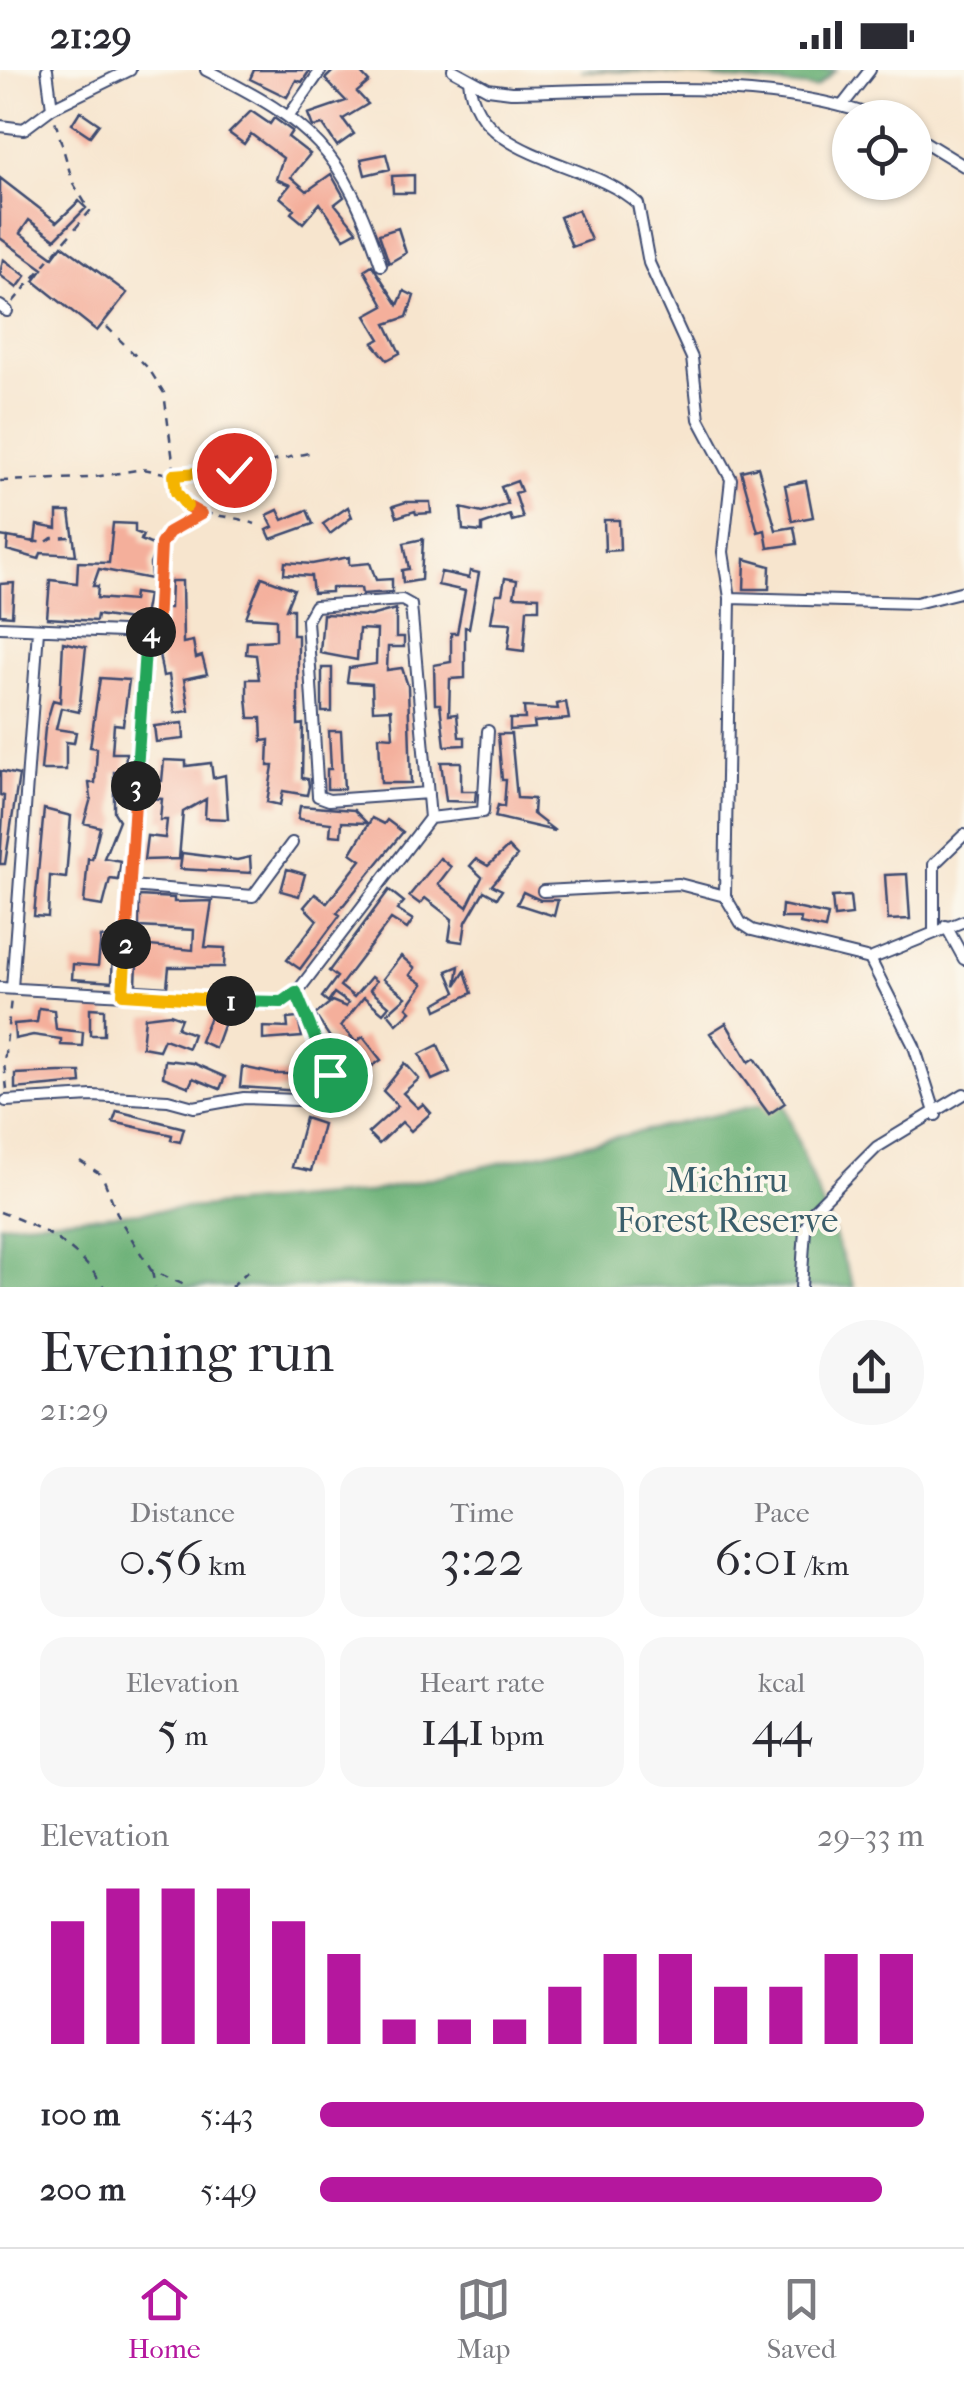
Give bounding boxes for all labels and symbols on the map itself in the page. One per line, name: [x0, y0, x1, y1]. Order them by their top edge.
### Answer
pin: [192, 428, 277, 513]
pin: 4: [126, 607, 176, 657]
pin: 3: [111, 761, 161, 811]
pin: 2: [101, 919, 151, 969]
pin: 1: [206, 976, 256, 1026]
pin: [288, 1033, 373, 1118]
park label: Michiru Forest Reserve: [616, 1160, 838, 1241]

